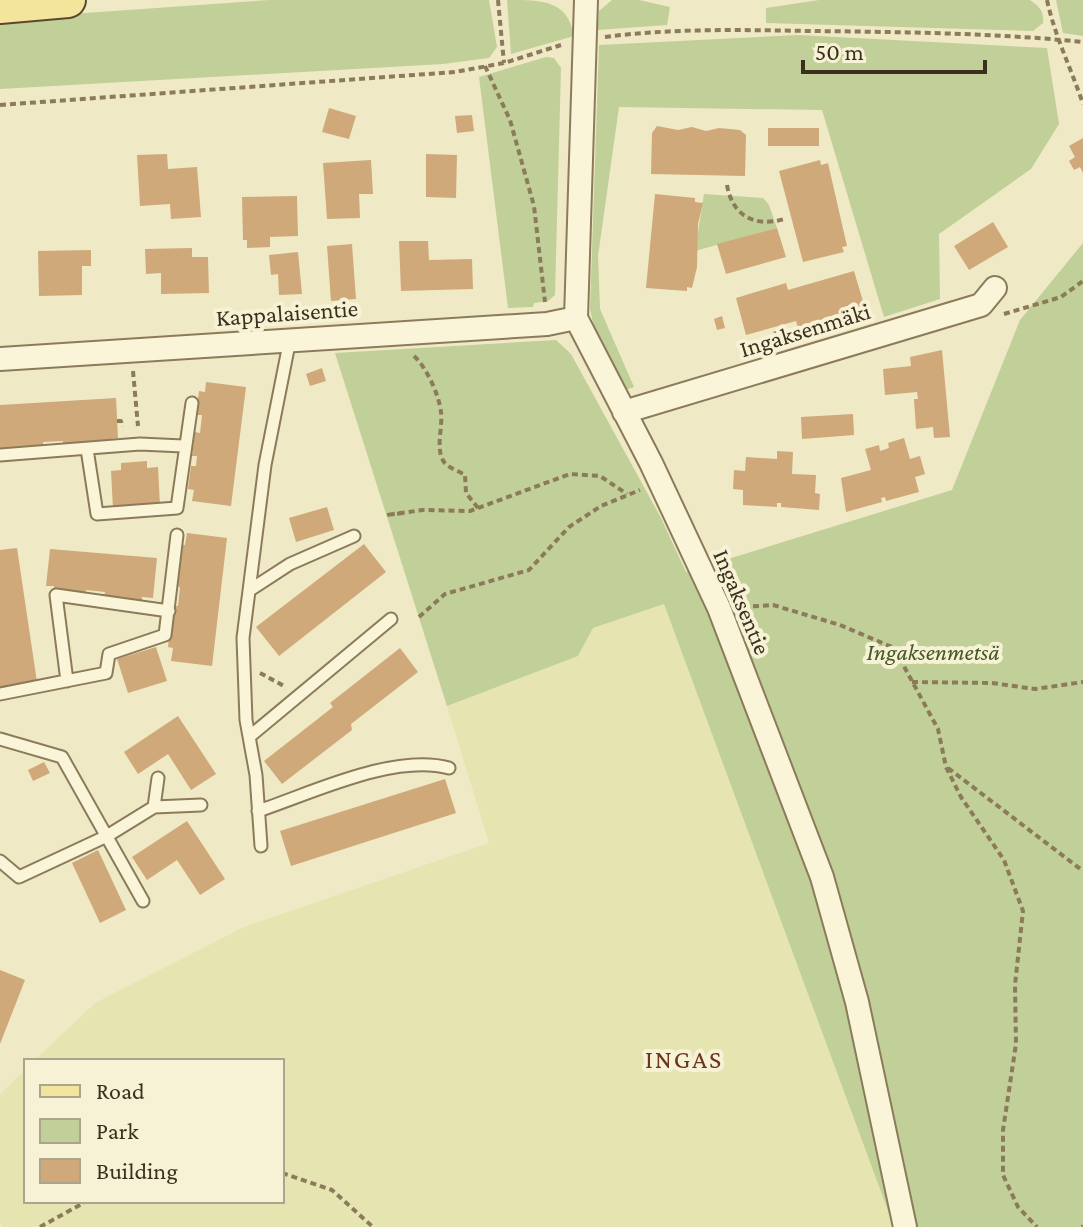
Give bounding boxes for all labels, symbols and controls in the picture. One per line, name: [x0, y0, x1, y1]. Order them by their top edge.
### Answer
scale bar: [803, 24, 985, 74]
text: 50 m: [815, 38, 864, 65]
street label: Kappalaisentie: [215, 294, 359, 331]
street label: Ingaksenmäki: [736, 297, 873, 362]
street label: Ingaksentie: [708, 545, 777, 659]
park label: Ingaksenmetsä: [867, 638, 999, 665]
district label: INGAS: [645, 1045, 723, 1074]
legend: [24, 1059, 284, 1203]
text: Road: [96, 1077, 145, 1104]
text: Park: [96, 1117, 139, 1144]
text: Building: [96, 1157, 178, 1184]

